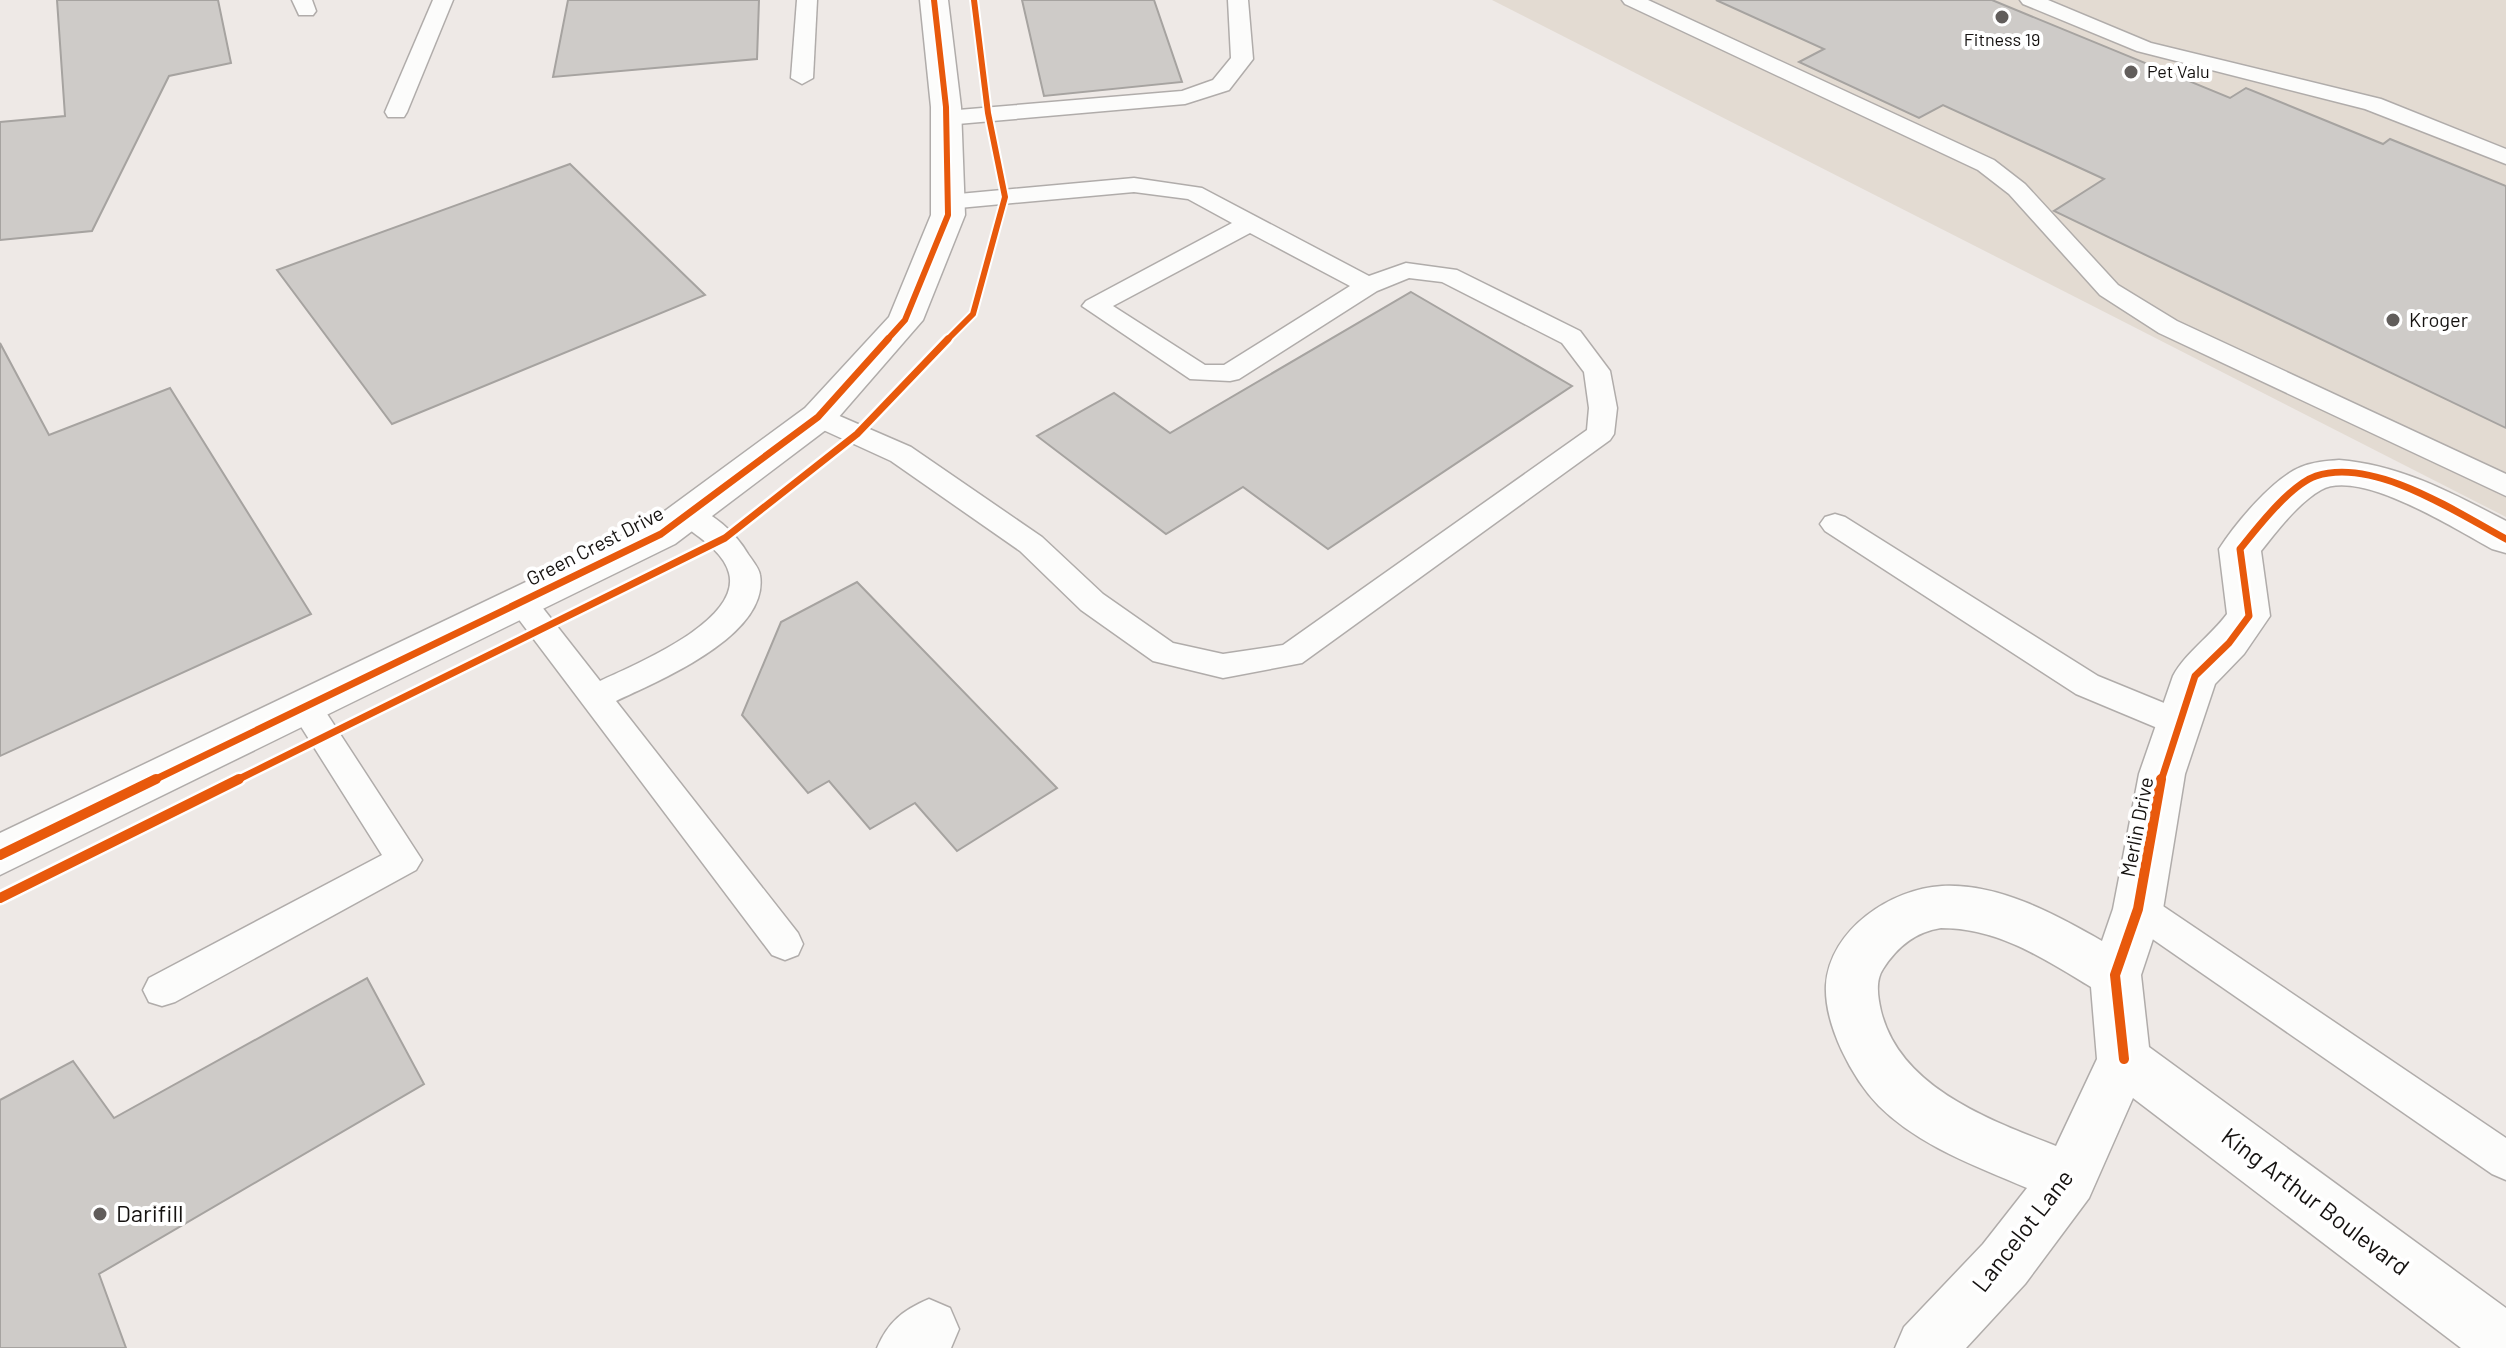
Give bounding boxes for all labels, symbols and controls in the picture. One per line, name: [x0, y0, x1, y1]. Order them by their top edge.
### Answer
marker: Fitness 19: [1993, 8, 2011, 26]
place label: Fitness 19: [1964, 28, 2040, 50]
place label: Pet Valu: [2147, 60, 2210, 82]
marker: Pet Valu: [2122, 63, 2140, 81]
place label: Kroger: [2409, 307, 2468, 331]
marker: Kroger: [2384, 311, 2402, 329]
street label: Green Crest Drive: [522, 500, 667, 590]
street label: Merlin Drive: [2115, 775, 2157, 879]
street label: King Arthur Boulevard: [2216, 1121, 2415, 1281]
street label: Lancelot Lane: [1965, 1163, 2079, 1297]
place label: Darifill: [116, 1198, 184, 1227]
marker: Darifill: [91, 1205, 109, 1223]

